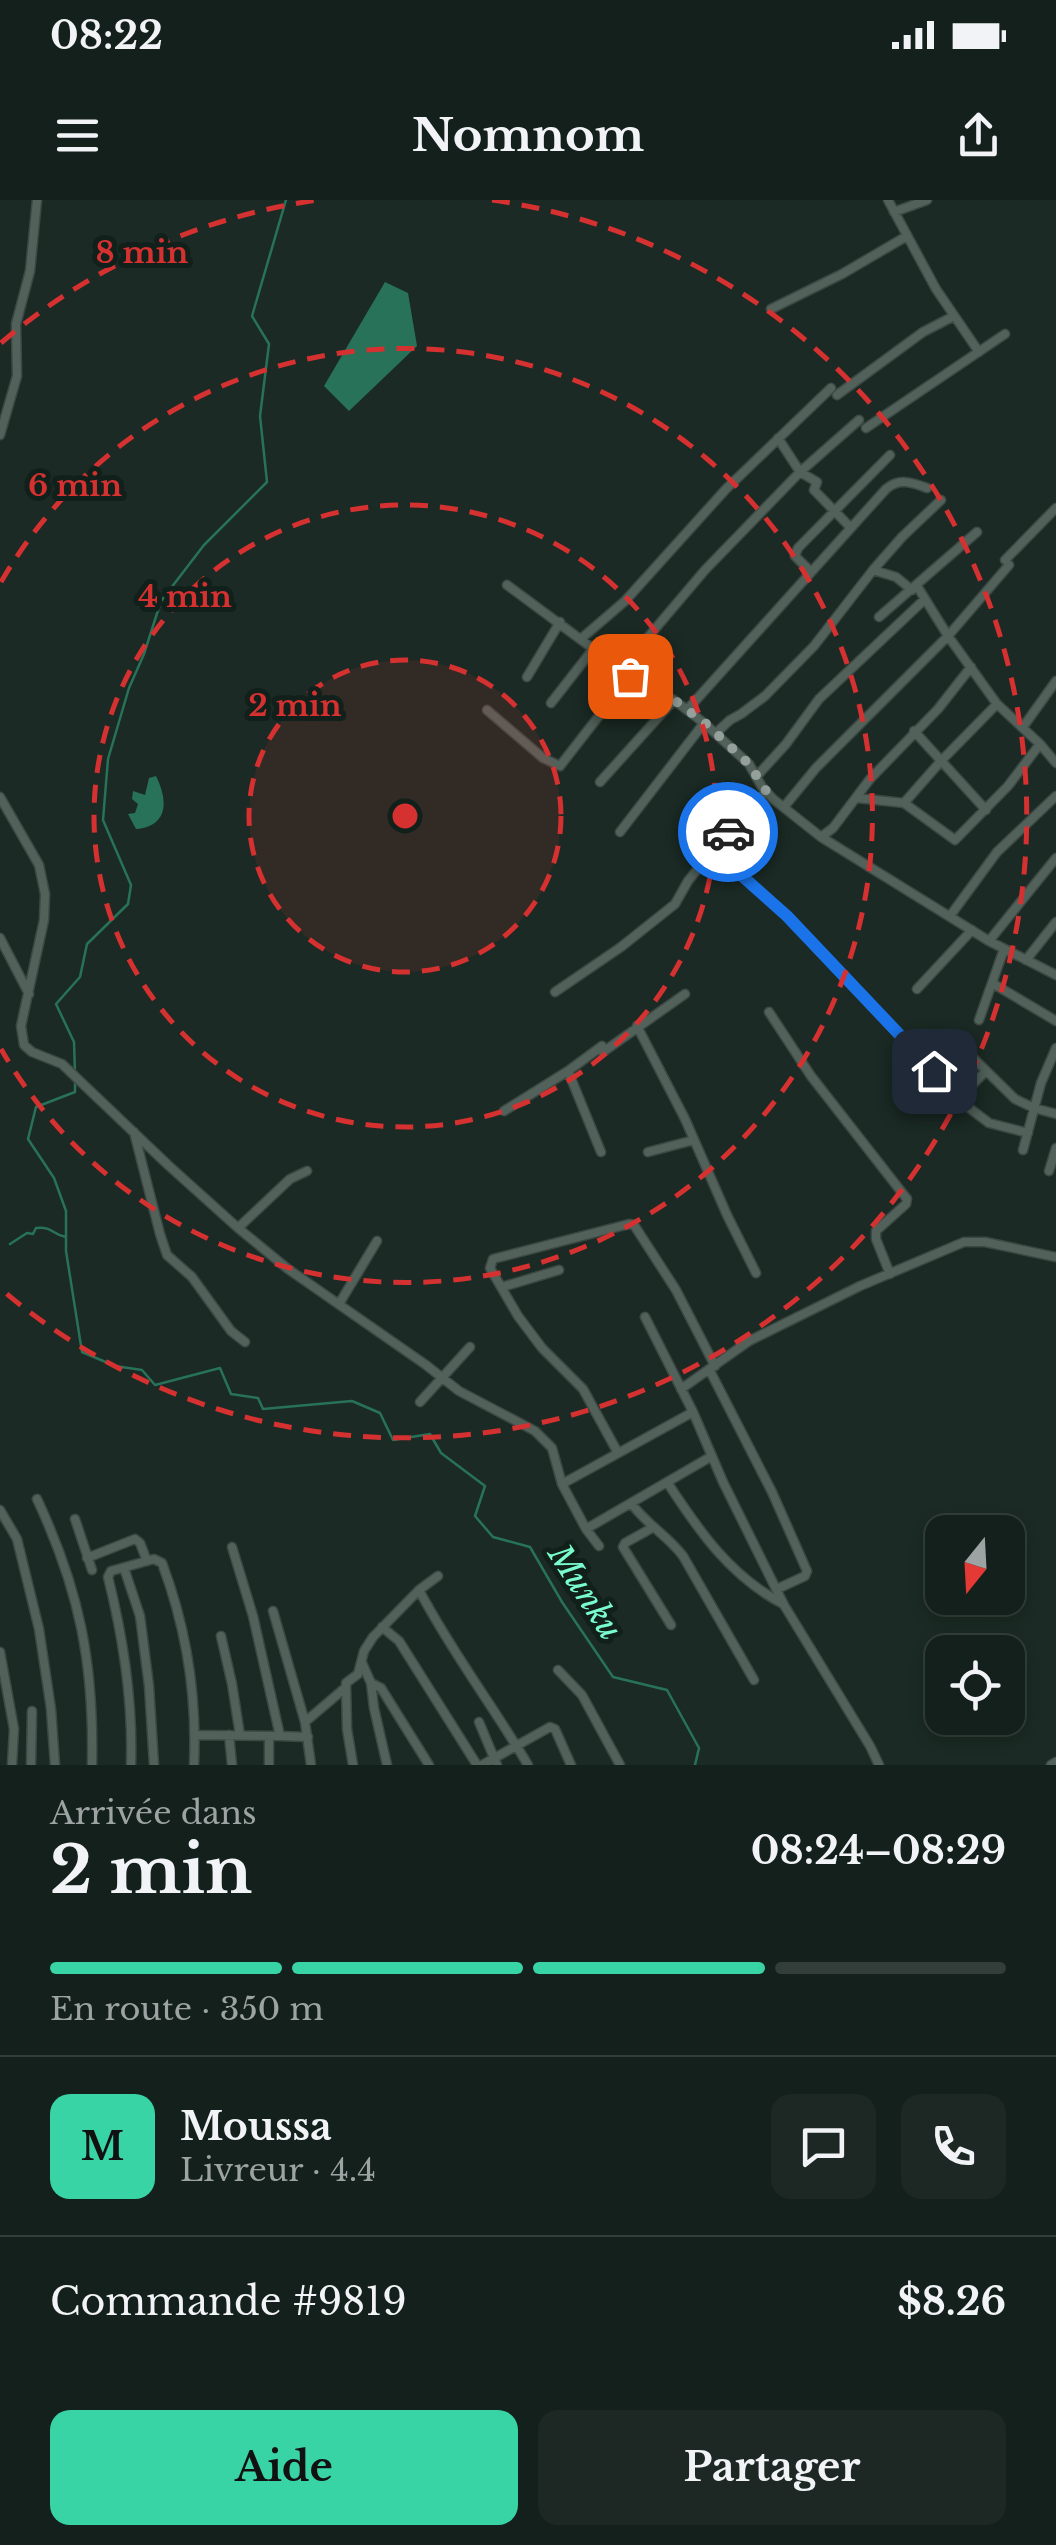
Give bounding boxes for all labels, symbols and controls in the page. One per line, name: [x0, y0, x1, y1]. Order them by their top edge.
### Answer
text: 08:22: [50, 12, 163, 59]
text: Nomnom: [412, 107, 644, 163]
icon: menu: [50, 108, 105, 163]
icon: share: [951, 108, 1006, 163]
text: 8 min: [96, 234, 189, 271]
text: 6 min: [28, 467, 122, 504]
text: 4 min: [138, 578, 232, 615]
pin: [588, 634, 673, 719]
icon: bag: [603, 649, 658, 704]
text: 2 min: [248, 687, 342, 724]
courier: [678, 782, 778, 882]
centre of rings: [387, 798, 423, 834]
icon: car: [701, 805, 756, 860]
pin: [892, 1029, 977, 1114]
icon: home: [907, 1044, 962, 1099]
north arrow: [925, 1515, 1025, 1615]
map controls: [925, 1515, 1025, 1735]
water label: Munku: [539, 1536, 631, 1647]
button: locate: [925, 1635, 1025, 1735]
text: Arrivée dans: [50, 1793, 257, 1833]
text: 08:24–08:29: [751, 1827, 1006, 1874]
text: 2 min: [50, 1830, 252, 1911]
text: En route · 350 m: [50, 1989, 324, 2029]
button: chat: [771, 2094, 876, 2199]
button: phone: [901, 2094, 1006, 2199]
text: Moussa: [180, 2103, 332, 2150]
text: M: [81, 2123, 124, 2170]
text: Livreur · 4.4: [180, 2150, 376, 2190]
text: Commande #9819: [50, 2278, 407, 2325]
text: $8.26: [897, 2278, 1006, 2325]
button: Aide: [50, 2410, 518, 2525]
button: Partager: [538, 2410, 1006, 2525]

